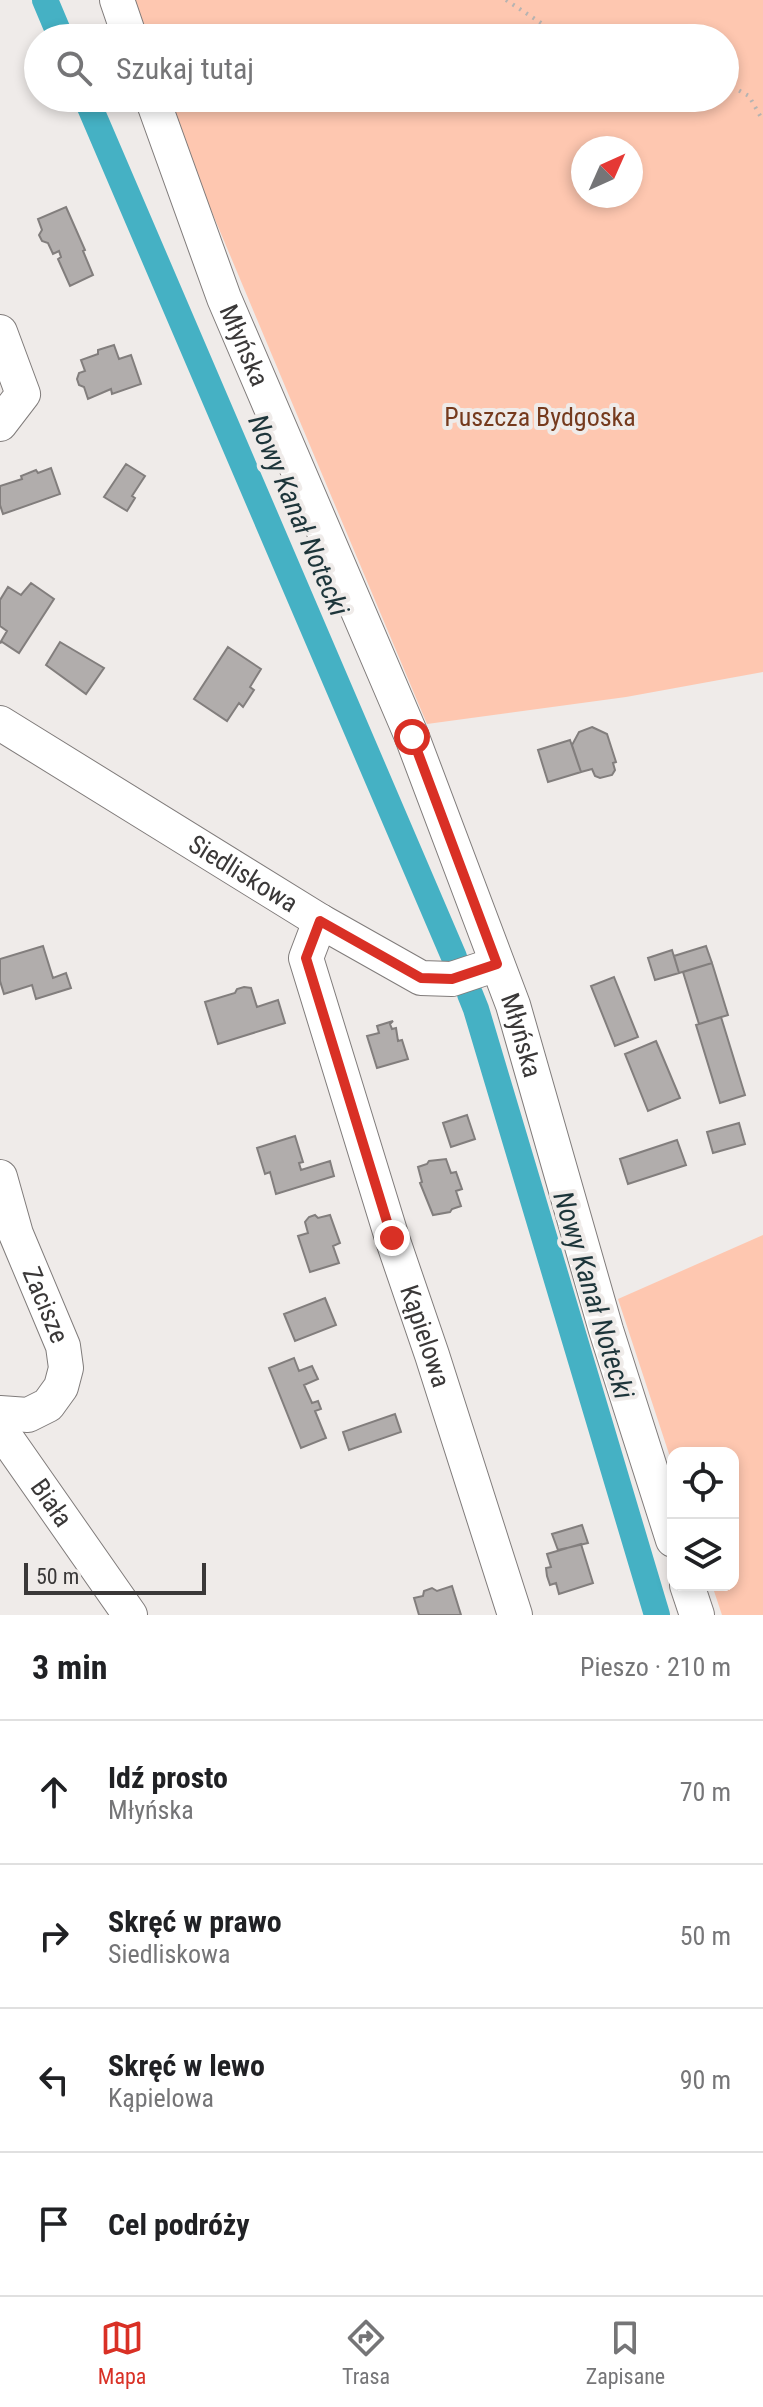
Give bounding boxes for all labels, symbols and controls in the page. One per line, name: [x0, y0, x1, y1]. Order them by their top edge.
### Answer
search box: [24, 24, 739, 112]
icon: search: [52, 46, 96, 90]
text: Szukaj tutaj: [116, 51, 254, 86]
north arrow: [571, 136, 643, 208]
street label: Młyńska: [214, 300, 275, 391]
park label: Puszcza Bydgoska: [444, 402, 636, 432]
water label: Nowy Kanał Notecki: [241, 410, 356, 621]
route start: [394, 719, 430, 755]
street label: Siedliskowa: [183, 829, 303, 918]
street label: Młyńska: [495, 989, 548, 1081]
water label: Nowy Kanał Notecki: [546, 1187, 641, 1404]
route end: [374, 1220, 410, 1256]
street label: Zacisze: [17, 1262, 75, 1347]
street label: Kąpielowa: [394, 1281, 456, 1391]
map controls: [667, 1447, 739, 1591]
button: locate: [667, 1447, 739, 1519]
street label: Biała: [24, 1473, 79, 1533]
button: layers: [667, 1519, 739, 1591]
scale bar: [24, 1559, 206, 1595]
text: 50 m: [36, 1564, 79, 1589]
text: 3 min: [32, 1647, 108, 1687]
text: Pieszo · 210 m: [580, 1652, 731, 1682]
text: Idź prosto: [108, 1760, 228, 1795]
icon: ahead: [32, 1770, 76, 1814]
text: 70 m: [680, 1777, 731, 1807]
text: Młyńska: [108, 1795, 194, 1825]
text: Skręć w prawo: [108, 1904, 282, 1939]
icon: right: [32, 1914, 76, 1958]
text: 50 m: [680, 1921, 731, 1951]
text: Siedliskowa: [108, 1939, 230, 1969]
text: Skręć w lewo: [108, 2048, 265, 2083]
icon: left: [32, 2058, 76, 2102]
text: 90 m: [680, 2065, 731, 2095]
text: Kąpielowa: [108, 2083, 214, 2113]
icon: arrive: [32, 2202, 76, 2246]
text: Cel podróży: [108, 2207, 250, 2242]
tab: Mapa: [98, 2316, 146, 2389]
tab: Trasa: [342, 2316, 390, 2389]
tab: Zapisane: [586, 2316, 665, 2389]

